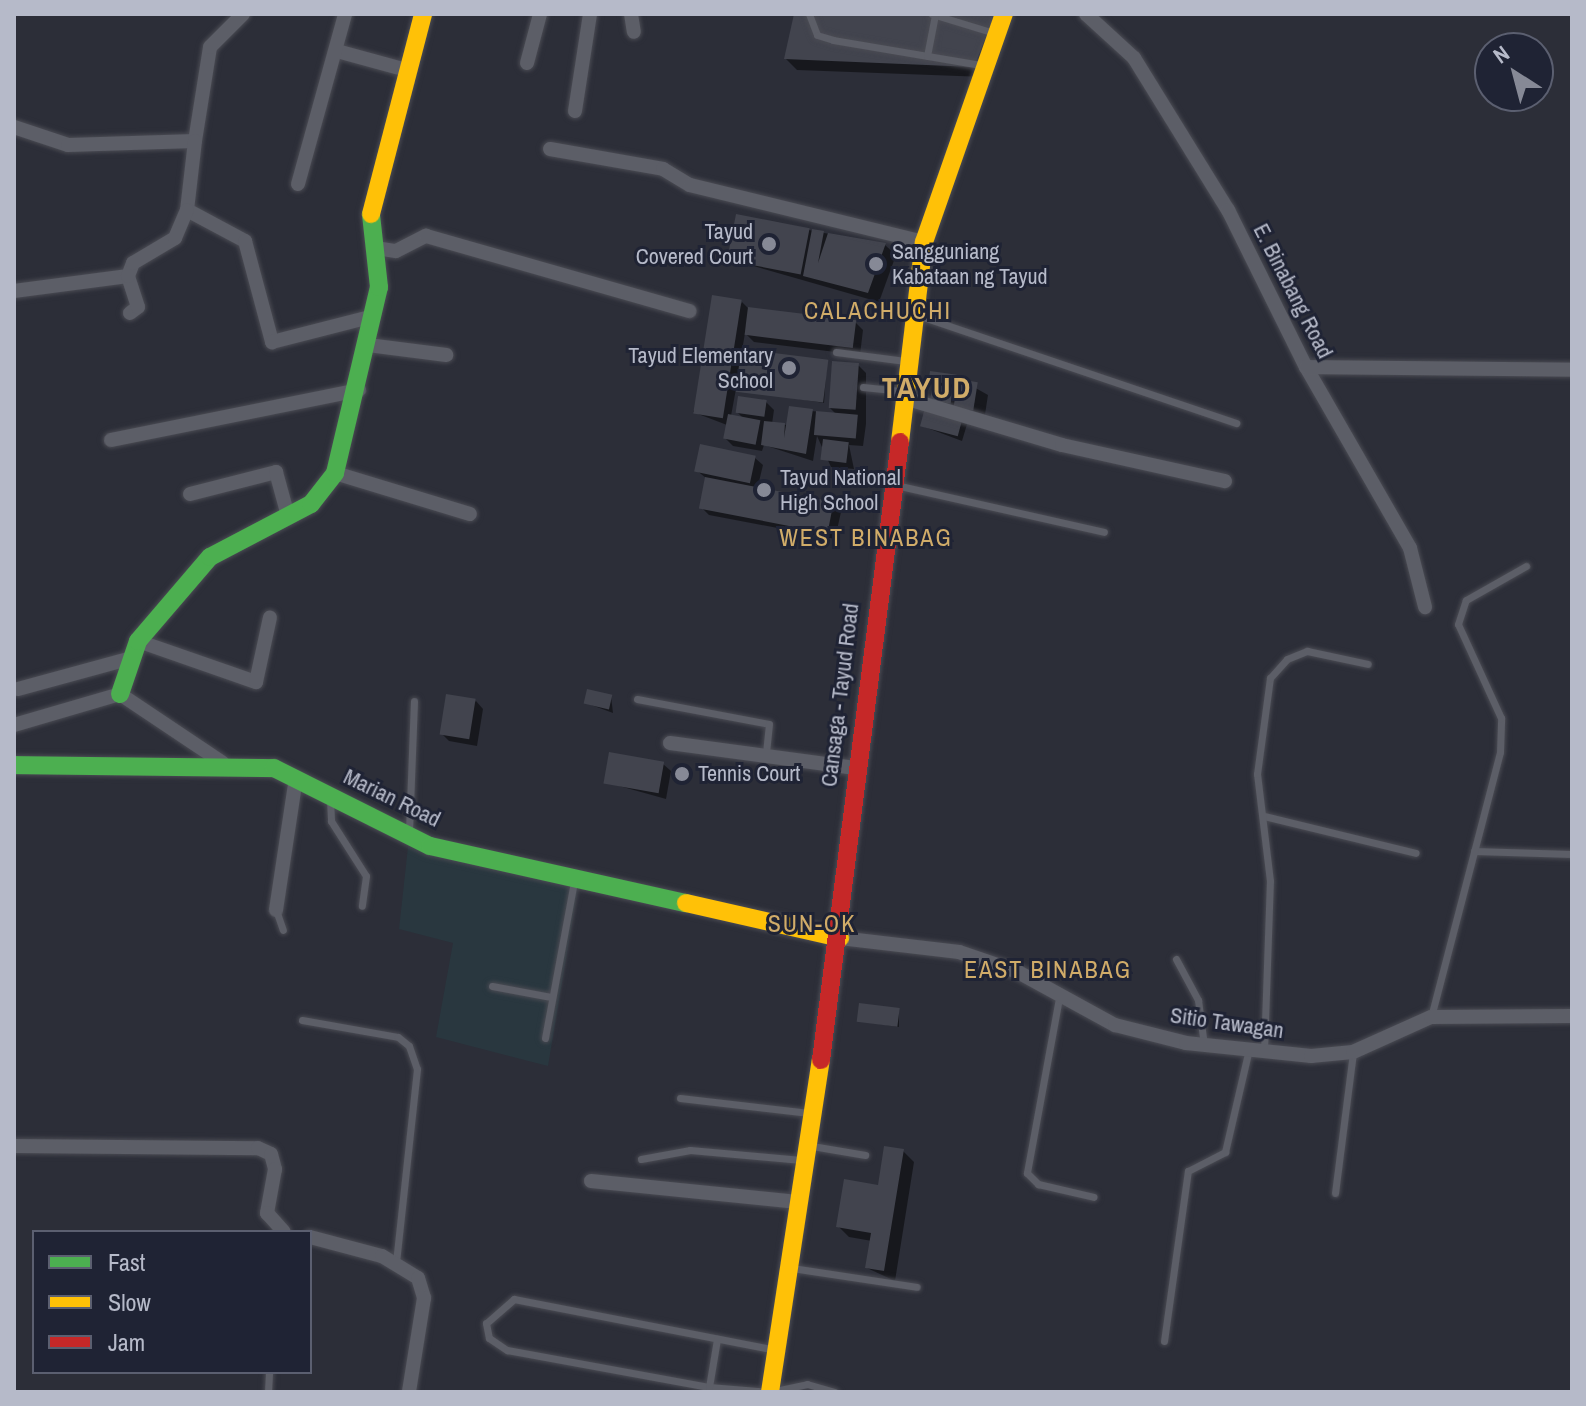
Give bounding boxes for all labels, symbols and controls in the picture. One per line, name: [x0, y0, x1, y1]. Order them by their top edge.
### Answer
north arrow: [1474, 32, 1554, 112]
text: N: [1487, 38, 1515, 70]
place label: Tayud Covered Court: [636, 218, 753, 270]
street label: E. Binabang Road: [1248, 219, 1338, 363]
marker: Tayud Covered Court: [760, 235, 778, 253]
place label: Sangguniang Kabataan ng Tayud: [892, 238, 1048, 290]
marker: Sangguniang Kabataan ng Tayud: [867, 255, 885, 273]
district label: CALACHUCHI: [804, 297, 952, 325]
place label: Tayud Elementary School: [628, 342, 773, 394]
marker: Tayud Elementary School: [780, 359, 798, 377]
district label: TAYUD: [882, 369, 972, 405]
place label: Tayud National High School: [780, 464, 901, 516]
marker: Tayud National High School: [755, 481, 773, 499]
district label: WEST BINABAG: [779, 524, 953, 552]
street label: Cansaga - Tayud Road: [816, 602, 864, 788]
place label: Tennis Court: [698, 761, 800, 787]
street label: Marian Road: [339, 763, 445, 833]
marker: Tennis Court: [673, 765, 691, 783]
district label: SUN-OK: [768, 910, 856, 938]
district label: EAST BINABAG: [964, 956, 1132, 984]
street label: Sitio Tawagan: [1168, 1002, 1286, 1044]
legend: [32, 1230, 312, 1374]
text: Fast: [108, 1246, 145, 1278]
text: Slow: [108, 1286, 151, 1318]
text: Jam: [108, 1326, 145, 1358]

